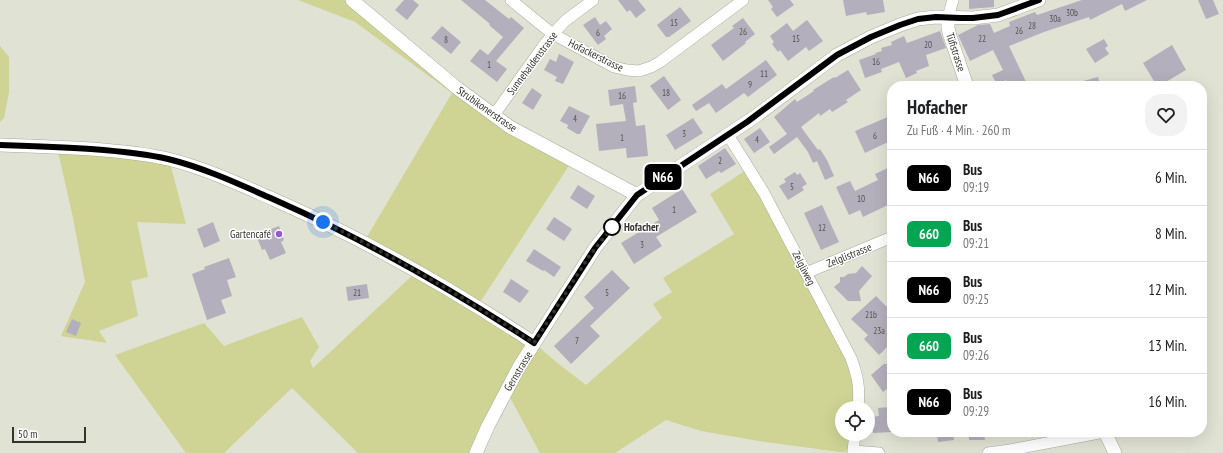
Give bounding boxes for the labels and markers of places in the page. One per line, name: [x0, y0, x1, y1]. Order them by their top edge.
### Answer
marker: Hofacher: [603, 218, 621, 236]
place label: Hofacher: [624, 220, 660, 234]
place label: Gartencafé: [230, 227, 271, 241]
marker: Gartencafé: [274, 229, 284, 239]

